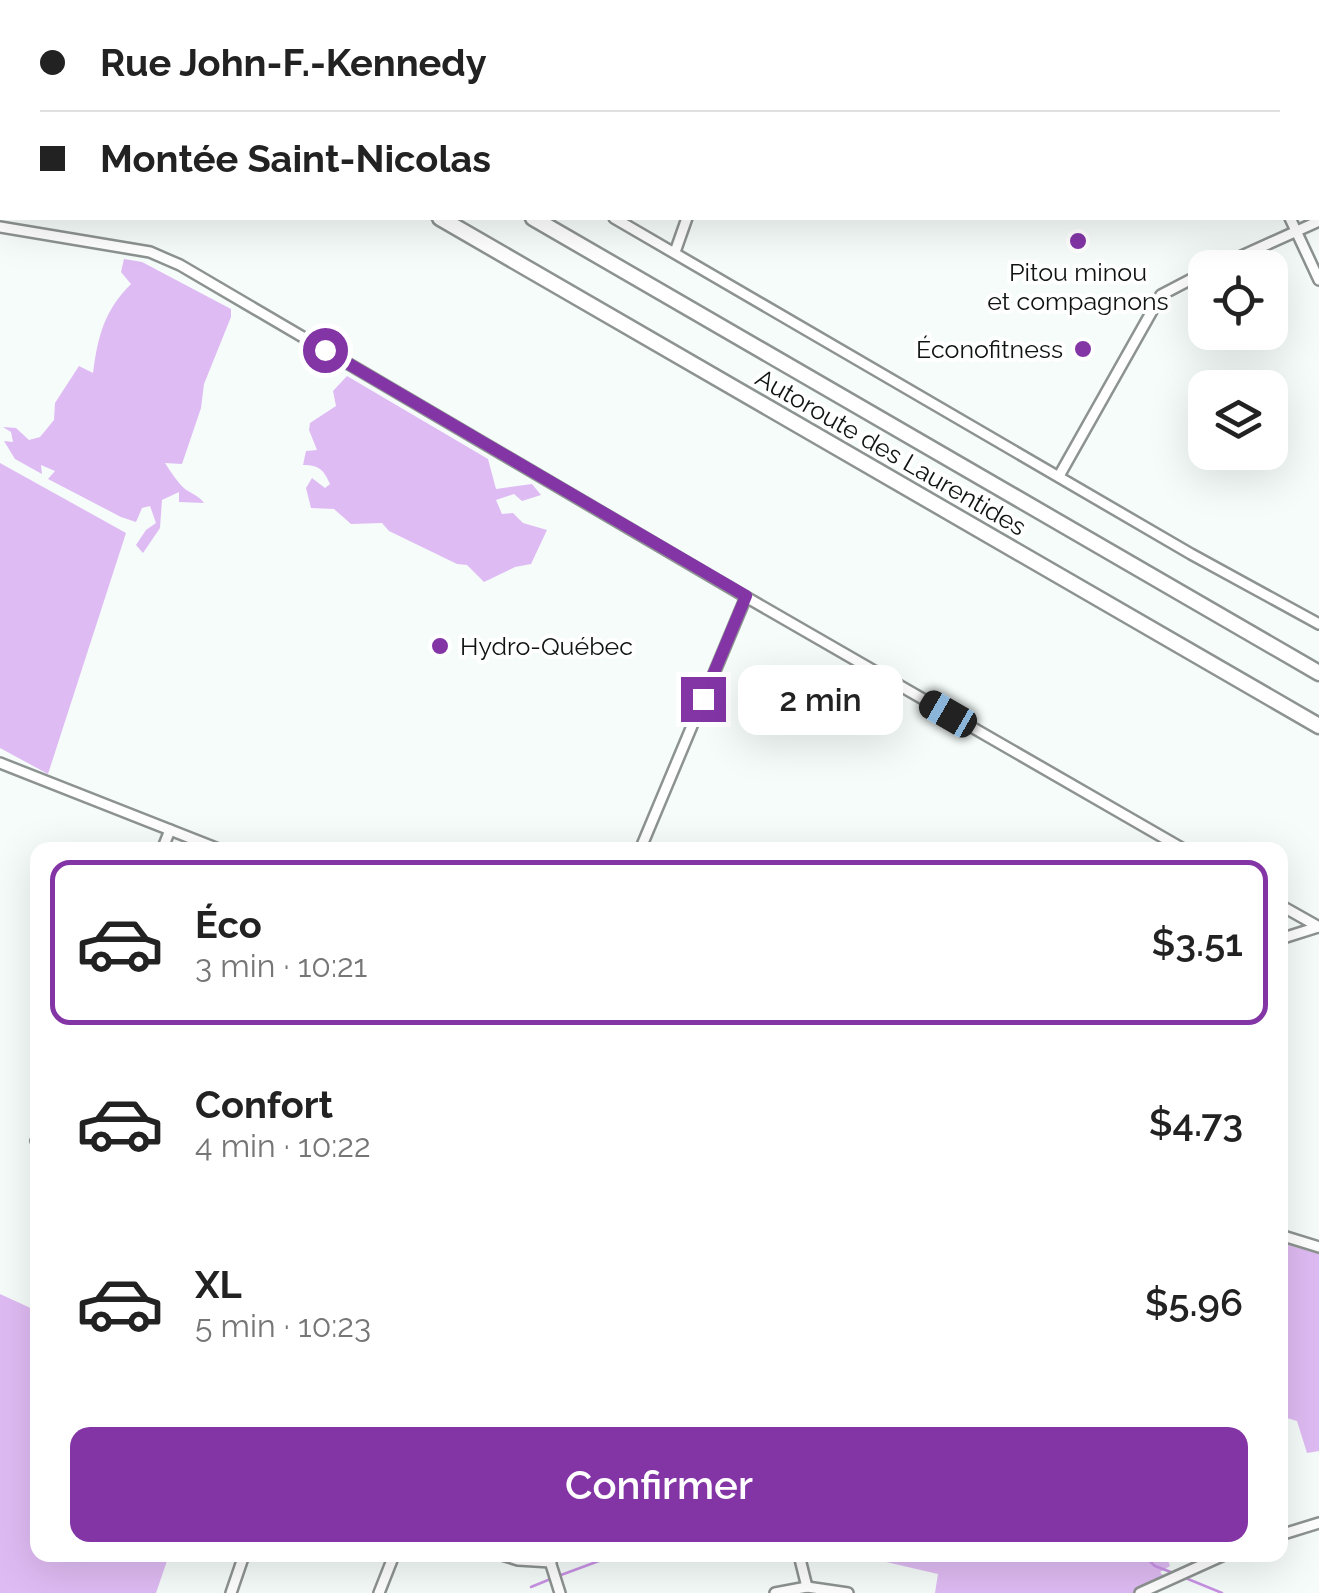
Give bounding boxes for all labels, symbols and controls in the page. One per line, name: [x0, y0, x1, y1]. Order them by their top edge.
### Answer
text: Rue John-F.-Kennedy: [100, 40, 487, 85]
text: Montée Saint-Nicolas: [100, 136, 491, 181]
marker: Pitou minou et compagnons: [1067, 230, 1089, 252]
map controls: [1188, 250, 1288, 470]
button: locate: [1188, 250, 1288, 350]
place label: Pitou minou et compagnons: [987, 257, 1169, 316]
route start: [303, 328, 348, 373]
place label: Éconofitness: [916, 334, 1063, 364]
marker: Éconofitness: [1072, 338, 1094, 360]
street label: Autoroute des Laurentides: [750, 362, 1032, 542]
button: layers: [1188, 370, 1288, 470]
place label: Hydro-Québec: [460, 631, 633, 661]
marker: Hydro-Québec: [429, 635, 451, 657]
callout: 2 min: [738, 664, 903, 734]
route end: [681, 677, 726, 722]
text: 2 min: [780, 681, 861, 718]
car: [915, 686, 981, 742]
icon: car: [75, 898, 165, 988]
text: Éco: [195, 902, 262, 947]
text: $3.51: [1151, 920, 1243, 965]
text: 3 min · 10:21: [195, 947, 367, 984]
icon: car: [75, 1078, 165, 1168]
text: Confort: [195, 1082, 333, 1127]
text: $4.73: [1149, 1100, 1243, 1145]
text: 4 min · 10:22: [195, 1127, 371, 1164]
icon: car: [75, 1258, 165, 1348]
text: XL: [195, 1262, 242, 1307]
text: $5.96: [1145, 1280, 1243, 1325]
text: 5 min · 10:23: [195, 1307, 371, 1344]
button: Confirmer: [70, 1427, 1248, 1542]

